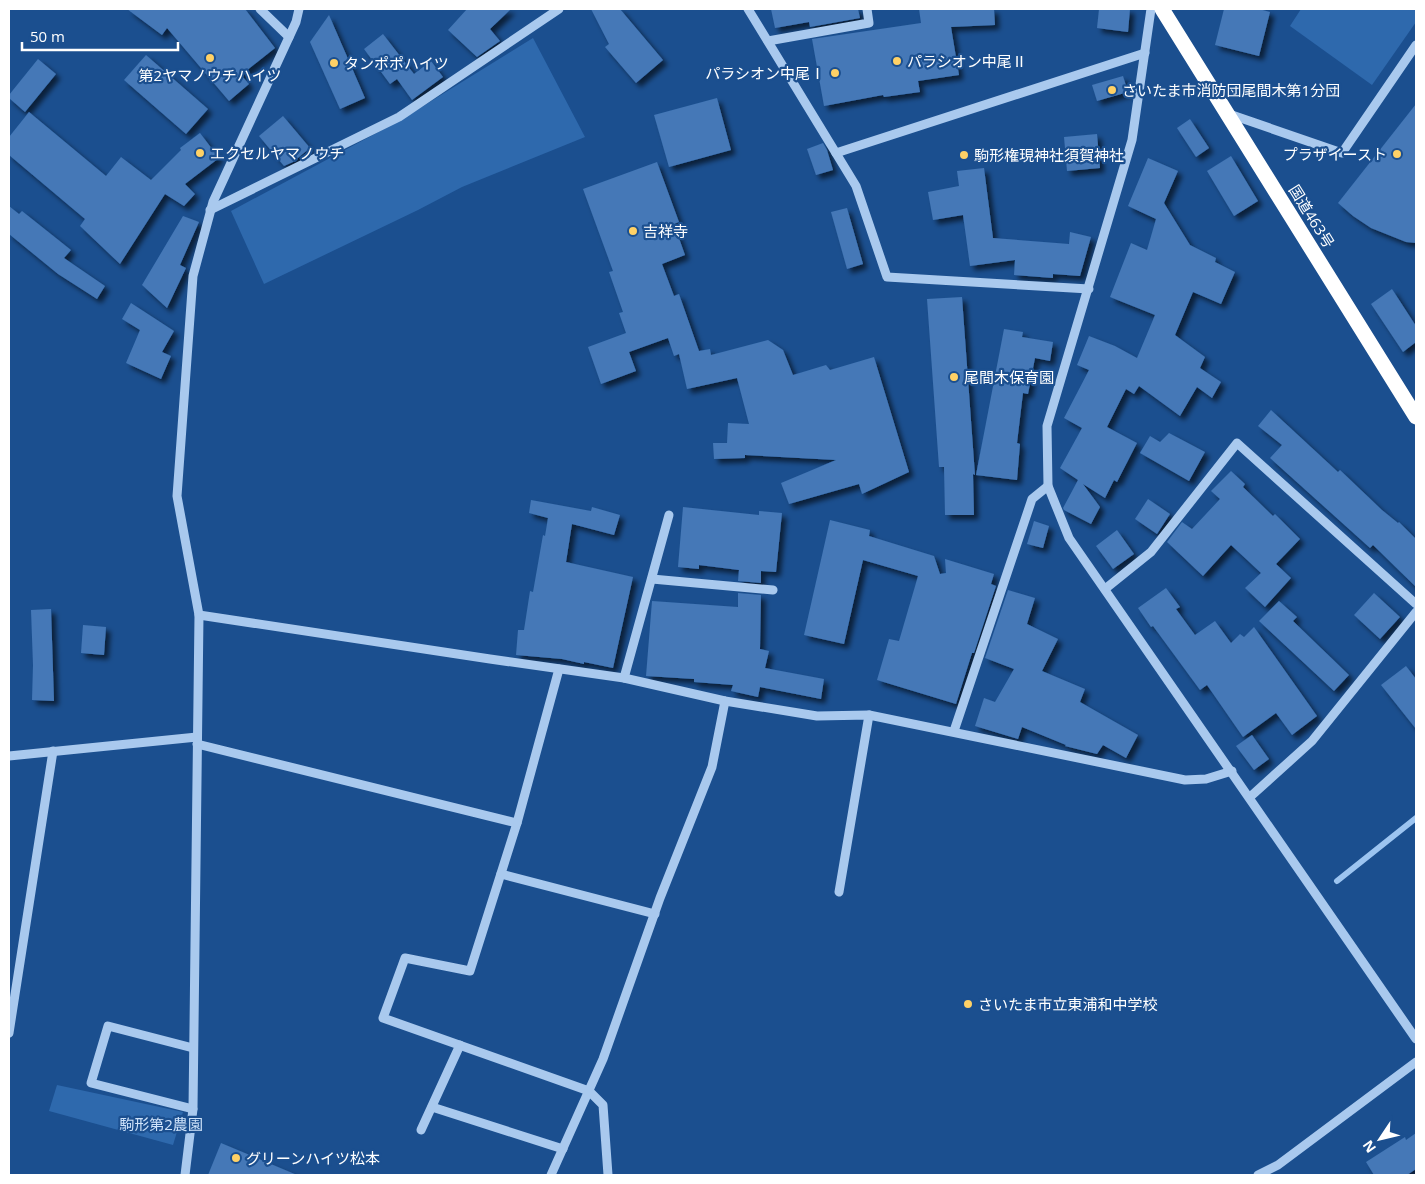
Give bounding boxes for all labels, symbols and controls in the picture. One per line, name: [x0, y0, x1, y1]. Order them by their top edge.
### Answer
scale bar: [22, 20, 179, 52]
text: 50 m: [30, 26, 65, 46]
place label: パラシオン中尾Ⅱ: [907, 51, 1027, 71]
marker: 第2ヤマノウチハイツ: [204, 52, 216, 64]
place label: タンポポハイツ: [344, 53, 449, 73]
marker: パラシオン中尾Ⅱ: [891, 55, 903, 67]
marker: タンポポハイツ: [328, 57, 340, 69]
place label: パラシオン中尾Ⅰ: [705, 63, 825, 83]
place label: 第2ヤマノウチハイツ: [139, 65, 281, 85]
marker: パラシオン中尾Ⅰ: [829, 67, 841, 79]
place label: さいたま市消防団尾間木第1分団: [1122, 80, 1340, 100]
marker: さいたま市消防団尾間木第1分団: [1106, 84, 1118, 96]
place label: エクセルヤマノウチ: [210, 143, 345, 163]
place label: プラザイースト: [1283, 144, 1387, 164]
place label: 駒形権現神社須賀神社: [974, 145, 1124, 165]
marker: エクセルヤマノウチ: [194, 147, 206, 159]
marker: プラザイースト: [1391, 148, 1403, 160]
marker: 駒形権現神社須賀神社: [958, 149, 970, 161]
street label: 国道463号: [1285, 181, 1339, 251]
place label: 吉祥寺: [643, 221, 688, 241]
marker: 吉祥寺: [627, 225, 639, 237]
place label: 尾間木保育園: [964, 367, 1054, 387]
marker: 尾間木保育園: [948, 371, 960, 383]
place label: さいたま市立東浦和中学校: [978, 994, 1158, 1014]
marker: さいたま市立東浦和中学校: [962, 998, 974, 1010]
park label: 駒形第2農園: [119, 1114, 203, 1134]
north arrow: [1355, 1114, 1405, 1164]
text: N: [1358, 1137, 1380, 1157]
place label: グリーンハイツ松本: [246, 1148, 380, 1168]
marker: グリーンハイツ松本: [230, 1152, 242, 1164]

